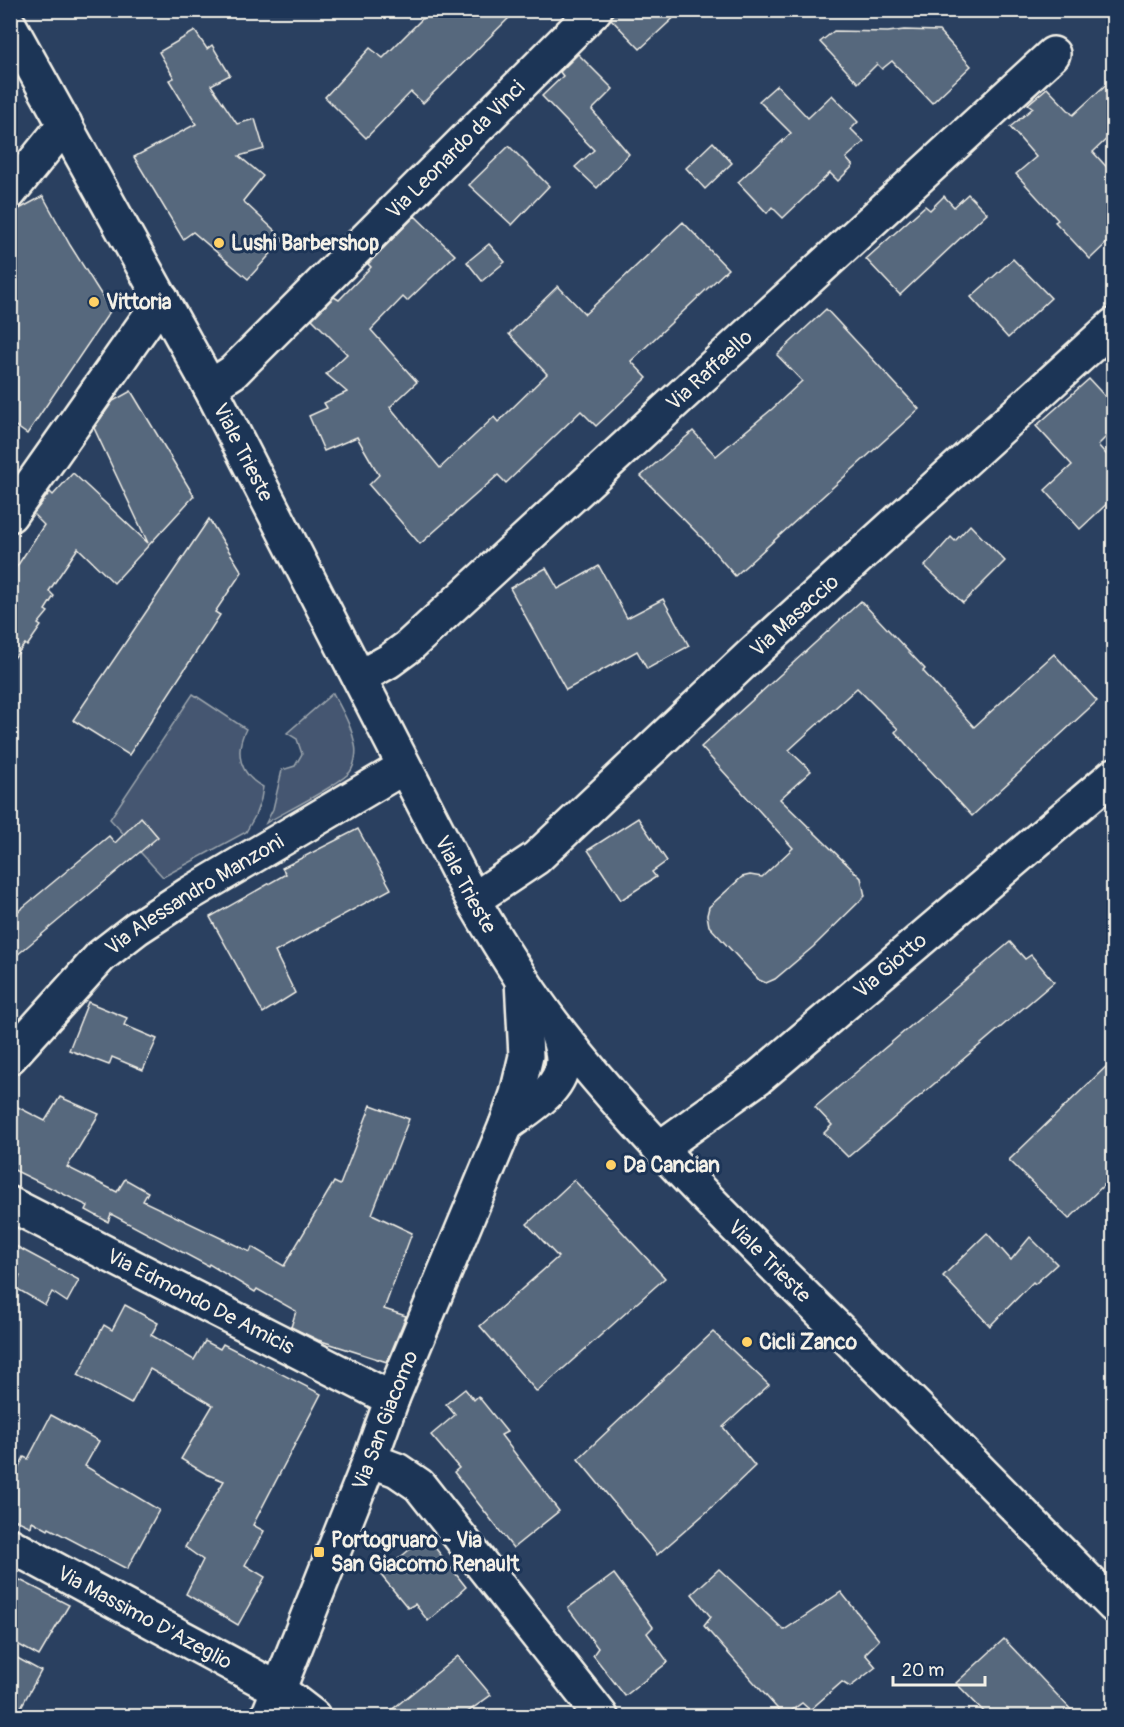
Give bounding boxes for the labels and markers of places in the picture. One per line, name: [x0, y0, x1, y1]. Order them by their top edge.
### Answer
place label: Lushi Barbershop: [231, 230, 379, 257]
marker: Lushi Barbershop: [212, 236, 226, 250]
place label: Vittoria: [106, 289, 172, 316]
marker: Vittoria: [87, 295, 101, 309]
place label: Da Cancian: [623, 1152, 720, 1179]
marker: Da Cancian: [604, 1158, 618, 1172]
place label: Cicli Zanco: [759, 1329, 858, 1356]
marker: Cicli Zanco: [740, 1335, 754, 1349]
place label: Portogruaro - Via San Giacomo Renault: [331, 1527, 520, 1578]
marker: Portogruaro - Via San Giacomo Renault: [312, 1545, 326, 1559]

